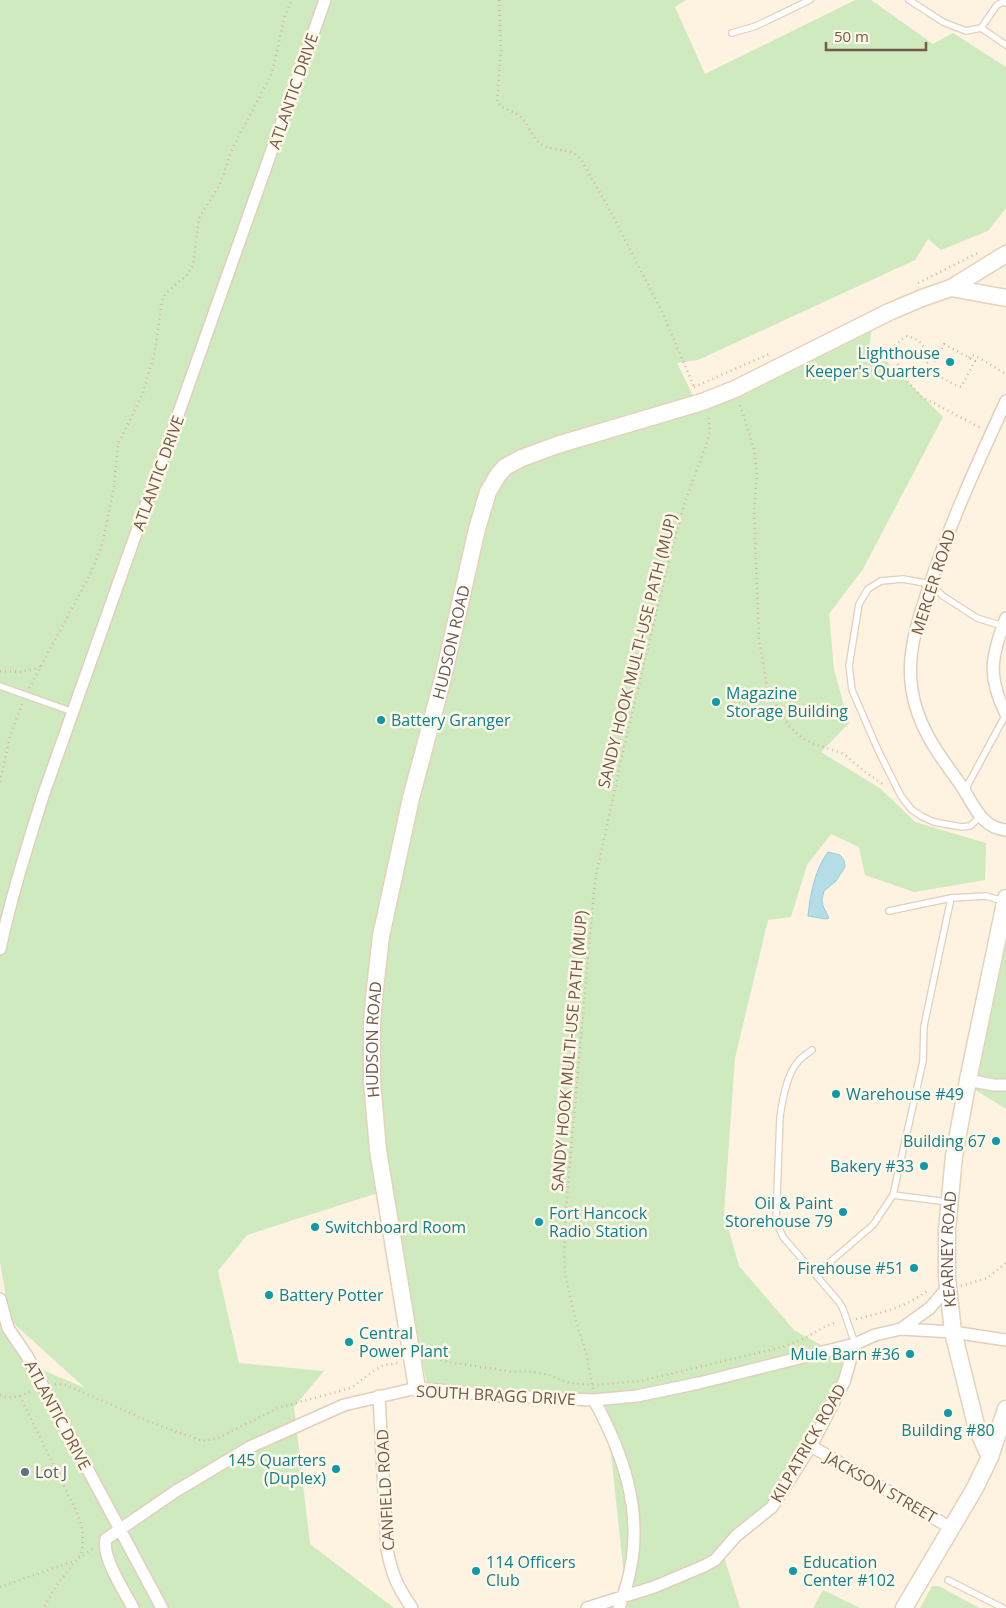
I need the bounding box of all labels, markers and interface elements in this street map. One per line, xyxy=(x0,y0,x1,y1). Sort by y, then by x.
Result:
scale bar xyxy=(826,20,926,52)
text: 50 m xyxy=(834,26,869,46)
street label: ATLANTIC DRIVE xyxy=(263,30,323,152)
place label: Lighthouse Keeper's Quarters xyxy=(805,342,940,382)
marker: Lighthouse Keeper's Quarters xyxy=(944,356,956,368)
street label: ATLANTIC DRIVE xyxy=(127,412,189,534)
street label: SANDY HOOK MULTI-USE PATH (MUP) xyxy=(592,511,682,791)
street label: MERCER ROAD xyxy=(906,526,960,638)
street label: HUDSON ROAD xyxy=(427,583,475,702)
place label: Magazine Storage Building xyxy=(726,682,848,722)
marker: Magazine Storage Building xyxy=(710,696,722,708)
place label: Battery Granger xyxy=(391,709,511,731)
marker: Battery Granger xyxy=(375,714,387,726)
street label: SANDY HOOK MULTI-USE PATH (MUP) xyxy=(546,909,592,1193)
street label: HUDSON ROAD xyxy=(361,980,387,1099)
place label: Warehouse #49 xyxy=(846,1083,964,1105)
marker: Warehouse #49 xyxy=(830,1088,842,1100)
place label: Building 67 xyxy=(903,1130,986,1152)
marker: Building 67 xyxy=(990,1135,1002,1147)
place label: Bakery #33 xyxy=(830,1155,914,1177)
marker: Bakery #33 xyxy=(918,1160,930,1172)
street label: KEARNEY ROAD xyxy=(936,1190,962,1309)
place label: Oil & Paint Storehouse 79 xyxy=(725,1192,833,1232)
place label: Fort Hancock Radio Station xyxy=(549,1202,648,1242)
marker: Oil & Paint Storehouse 79 xyxy=(837,1206,849,1218)
place label: Switchboard Room xyxy=(325,1216,466,1238)
marker: Fort Hancock Radio Station xyxy=(533,1216,545,1228)
marker: Switchboard Room xyxy=(309,1221,321,1233)
place label: Firehouse #51 xyxy=(798,1257,904,1279)
marker: Firehouse #51 xyxy=(908,1262,920,1274)
place label: Battery Potter xyxy=(279,1284,384,1306)
marker: Battery Potter xyxy=(263,1289,275,1301)
place label: Central Power Plant xyxy=(359,1322,449,1362)
marker: Central Power Plant xyxy=(343,1336,355,1348)
place label: Mule Barn #36 xyxy=(790,1343,900,1365)
marker: Mule Barn #36 xyxy=(904,1348,916,1360)
street label: ATLANTIC DRIVE xyxy=(20,1356,96,1474)
street label: SOUTH BRAGG DRIVE xyxy=(416,1380,576,1410)
street label: KILPATRICK ROAD xyxy=(765,1380,851,1506)
marker: Building #80 xyxy=(942,1407,954,1419)
place label: Building #80 xyxy=(901,1419,995,1441)
street label: CANFIELD ROAD xyxy=(371,1428,399,1552)
street label: JACKSON STREET xyxy=(819,1445,941,1528)
place label: 145 Quarters (Duplex) xyxy=(228,1449,326,1489)
place label: Lot J xyxy=(35,1461,67,1483)
marker: 145 Quarters (Duplex) xyxy=(330,1463,342,1475)
marker: Lot J xyxy=(19,1466,31,1478)
place label: 114 Officers Club xyxy=(486,1551,576,1591)
place label: Education Center #102 xyxy=(803,1551,895,1591)
marker: 114 Officers Club xyxy=(470,1565,482,1577)
marker: Education Center #102 xyxy=(787,1565,799,1577)

